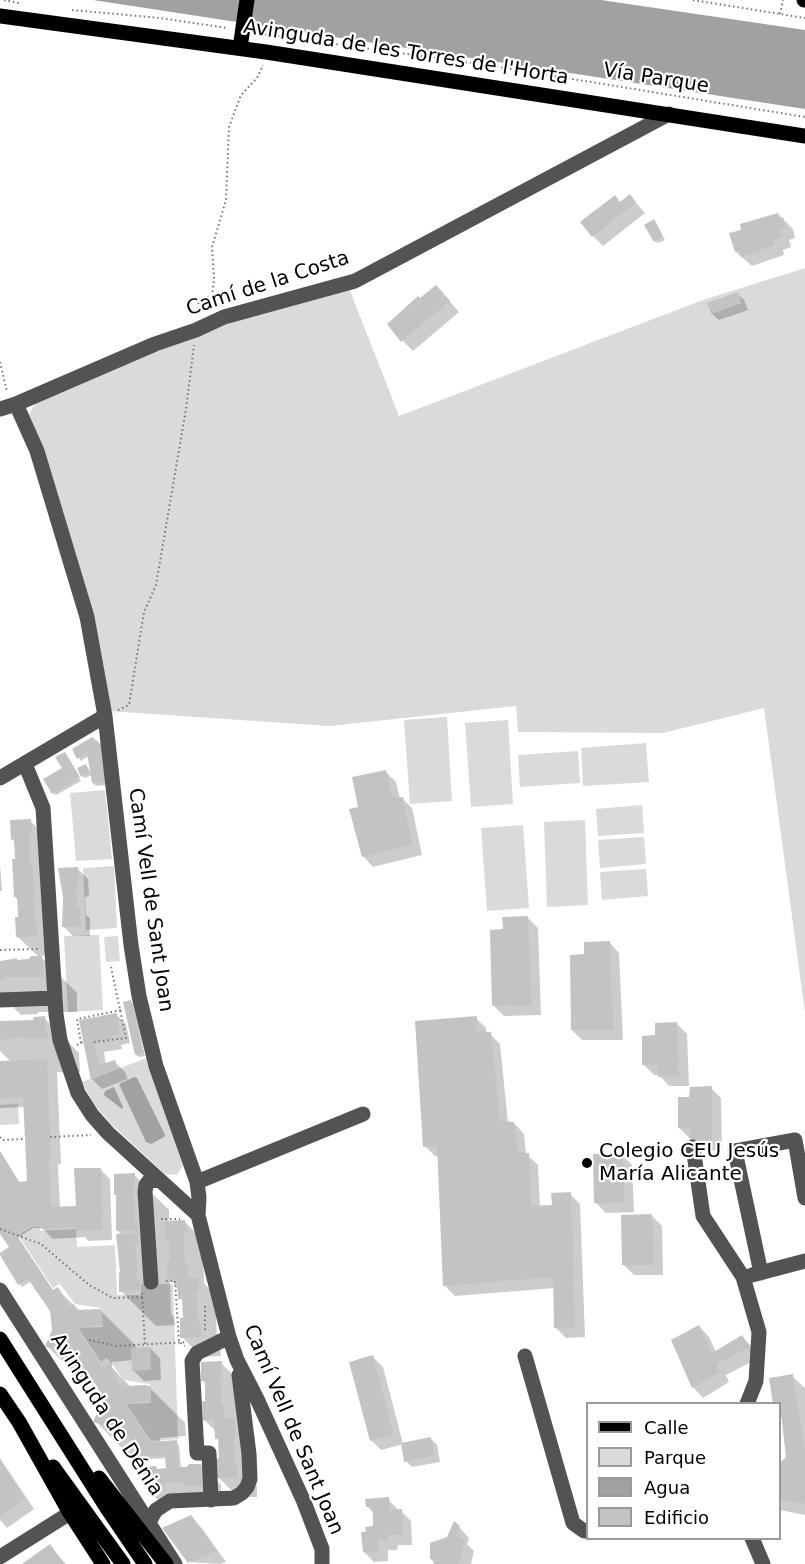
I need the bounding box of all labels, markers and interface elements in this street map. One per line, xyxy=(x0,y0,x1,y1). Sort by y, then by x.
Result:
street label: Avinguda de les Torres de l'Horta xyxy=(242,15,570,91)
street label: Vía Parque xyxy=(601,59,711,99)
street label: Camí de la Costa xyxy=(184,246,352,322)
street label: Camí Vell de Sant Joan xyxy=(122,787,178,1013)
place label: Colegio CEU Jesús María Alicante xyxy=(599,1140,779,1187)
marker: Colegio CEU Jesús María Alicante xyxy=(580,1156,594,1170)
street label: Camí Vell de Sant Joan xyxy=(238,1321,348,1539)
street label: Avinguda de Dénia xyxy=(45,1329,167,1501)
legend xyxy=(586,1402,781,1540)
text: Calle xyxy=(644,1417,689,1438)
text: Parque xyxy=(644,1447,706,1468)
text: Agua xyxy=(644,1477,690,1498)
text: Edificio xyxy=(644,1507,709,1528)

